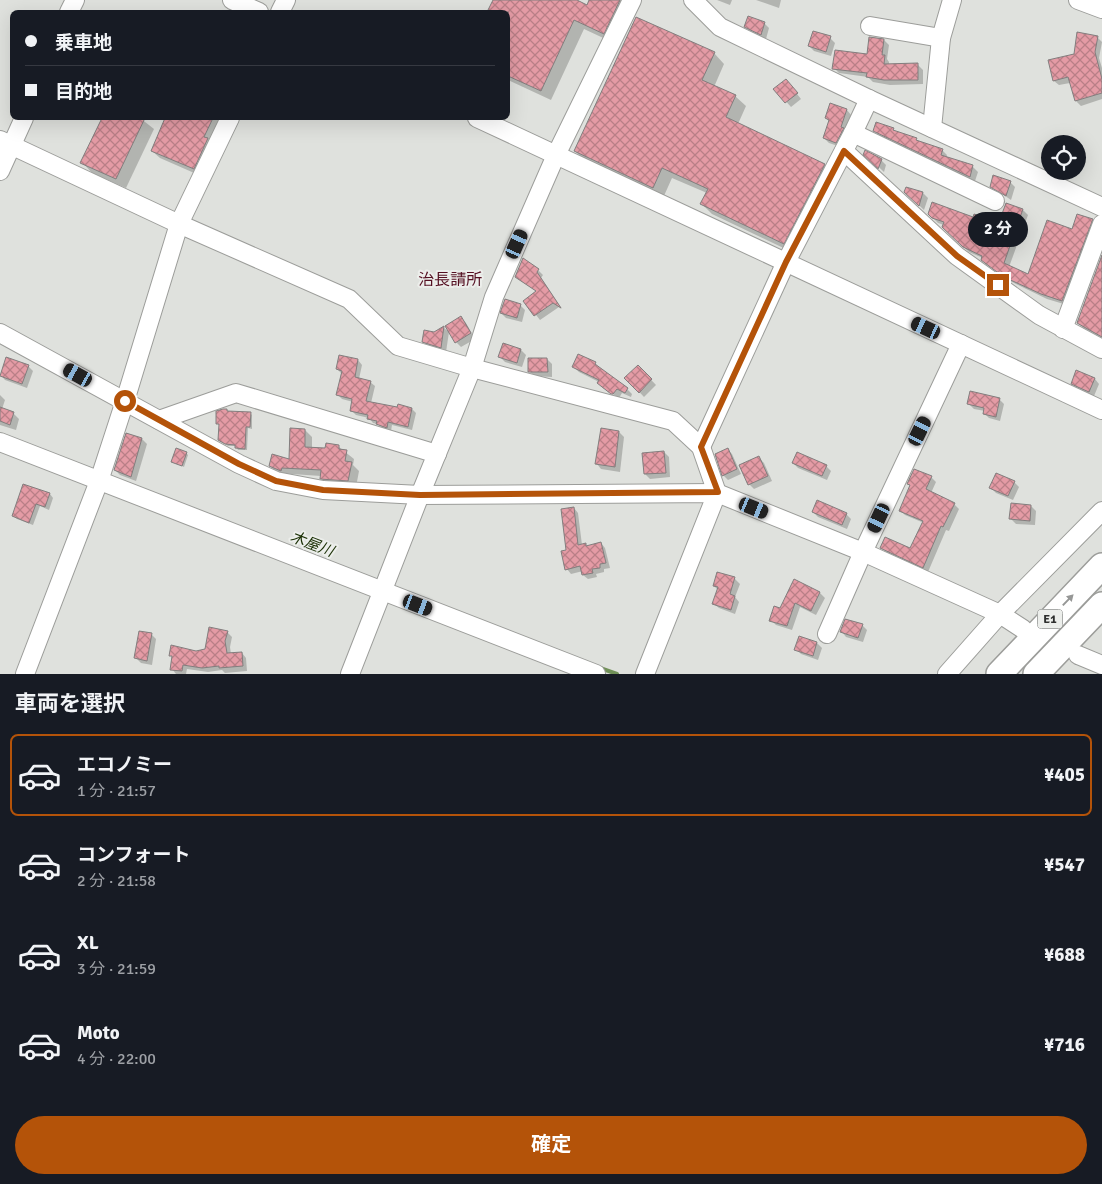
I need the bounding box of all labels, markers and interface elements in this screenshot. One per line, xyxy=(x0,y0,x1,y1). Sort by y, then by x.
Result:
text: 乗車地 xyxy=(55,31,112,55)
text: 目的地 xyxy=(55,80,112,104)
map controls xyxy=(1041,135,1086,180)
button: locate xyxy=(1041,135,1086,180)
callout: 2 分 xyxy=(968,212,1028,248)
text: 2 分 xyxy=(984,219,1012,239)
car xyxy=(504,227,529,261)
district label: 治長請所 xyxy=(418,270,482,290)
route end xyxy=(987,274,1009,296)
car xyxy=(909,315,942,341)
car xyxy=(61,361,94,389)
route start xyxy=(114,390,136,412)
car xyxy=(906,414,933,448)
car xyxy=(737,495,770,521)
car xyxy=(865,501,892,535)
water label: 木屋川 xyxy=(288,528,338,561)
car xyxy=(401,593,434,617)
one-way arrow xyxy=(1062,595,1074,607)
road number: E1 xyxy=(1038,610,1062,628)
text: 車両を選択 xyxy=(15,690,125,717)
icon: car xyxy=(17,753,62,798)
text: エコノミー xyxy=(77,753,172,777)
text: ¥405 xyxy=(1044,763,1085,787)
text: 1 分 · 21:57 xyxy=(77,781,156,801)
icon: car xyxy=(17,843,62,888)
text: コンフォート xyxy=(77,843,190,867)
text: ¥547 xyxy=(1044,853,1085,877)
text: 2 分 · 21:58 xyxy=(77,871,156,891)
text: XL xyxy=(77,931,99,955)
icon: car xyxy=(17,933,62,978)
text: ¥688 xyxy=(1044,943,1085,967)
text: 3 分 · 21:59 xyxy=(77,959,156,979)
text: Moto xyxy=(77,1021,120,1045)
icon: car xyxy=(17,1023,62,1068)
text: ¥716 xyxy=(1044,1033,1085,1057)
text: 4 分 · 22:00 xyxy=(77,1049,156,1069)
button: 確定 xyxy=(15,1116,1087,1174)

